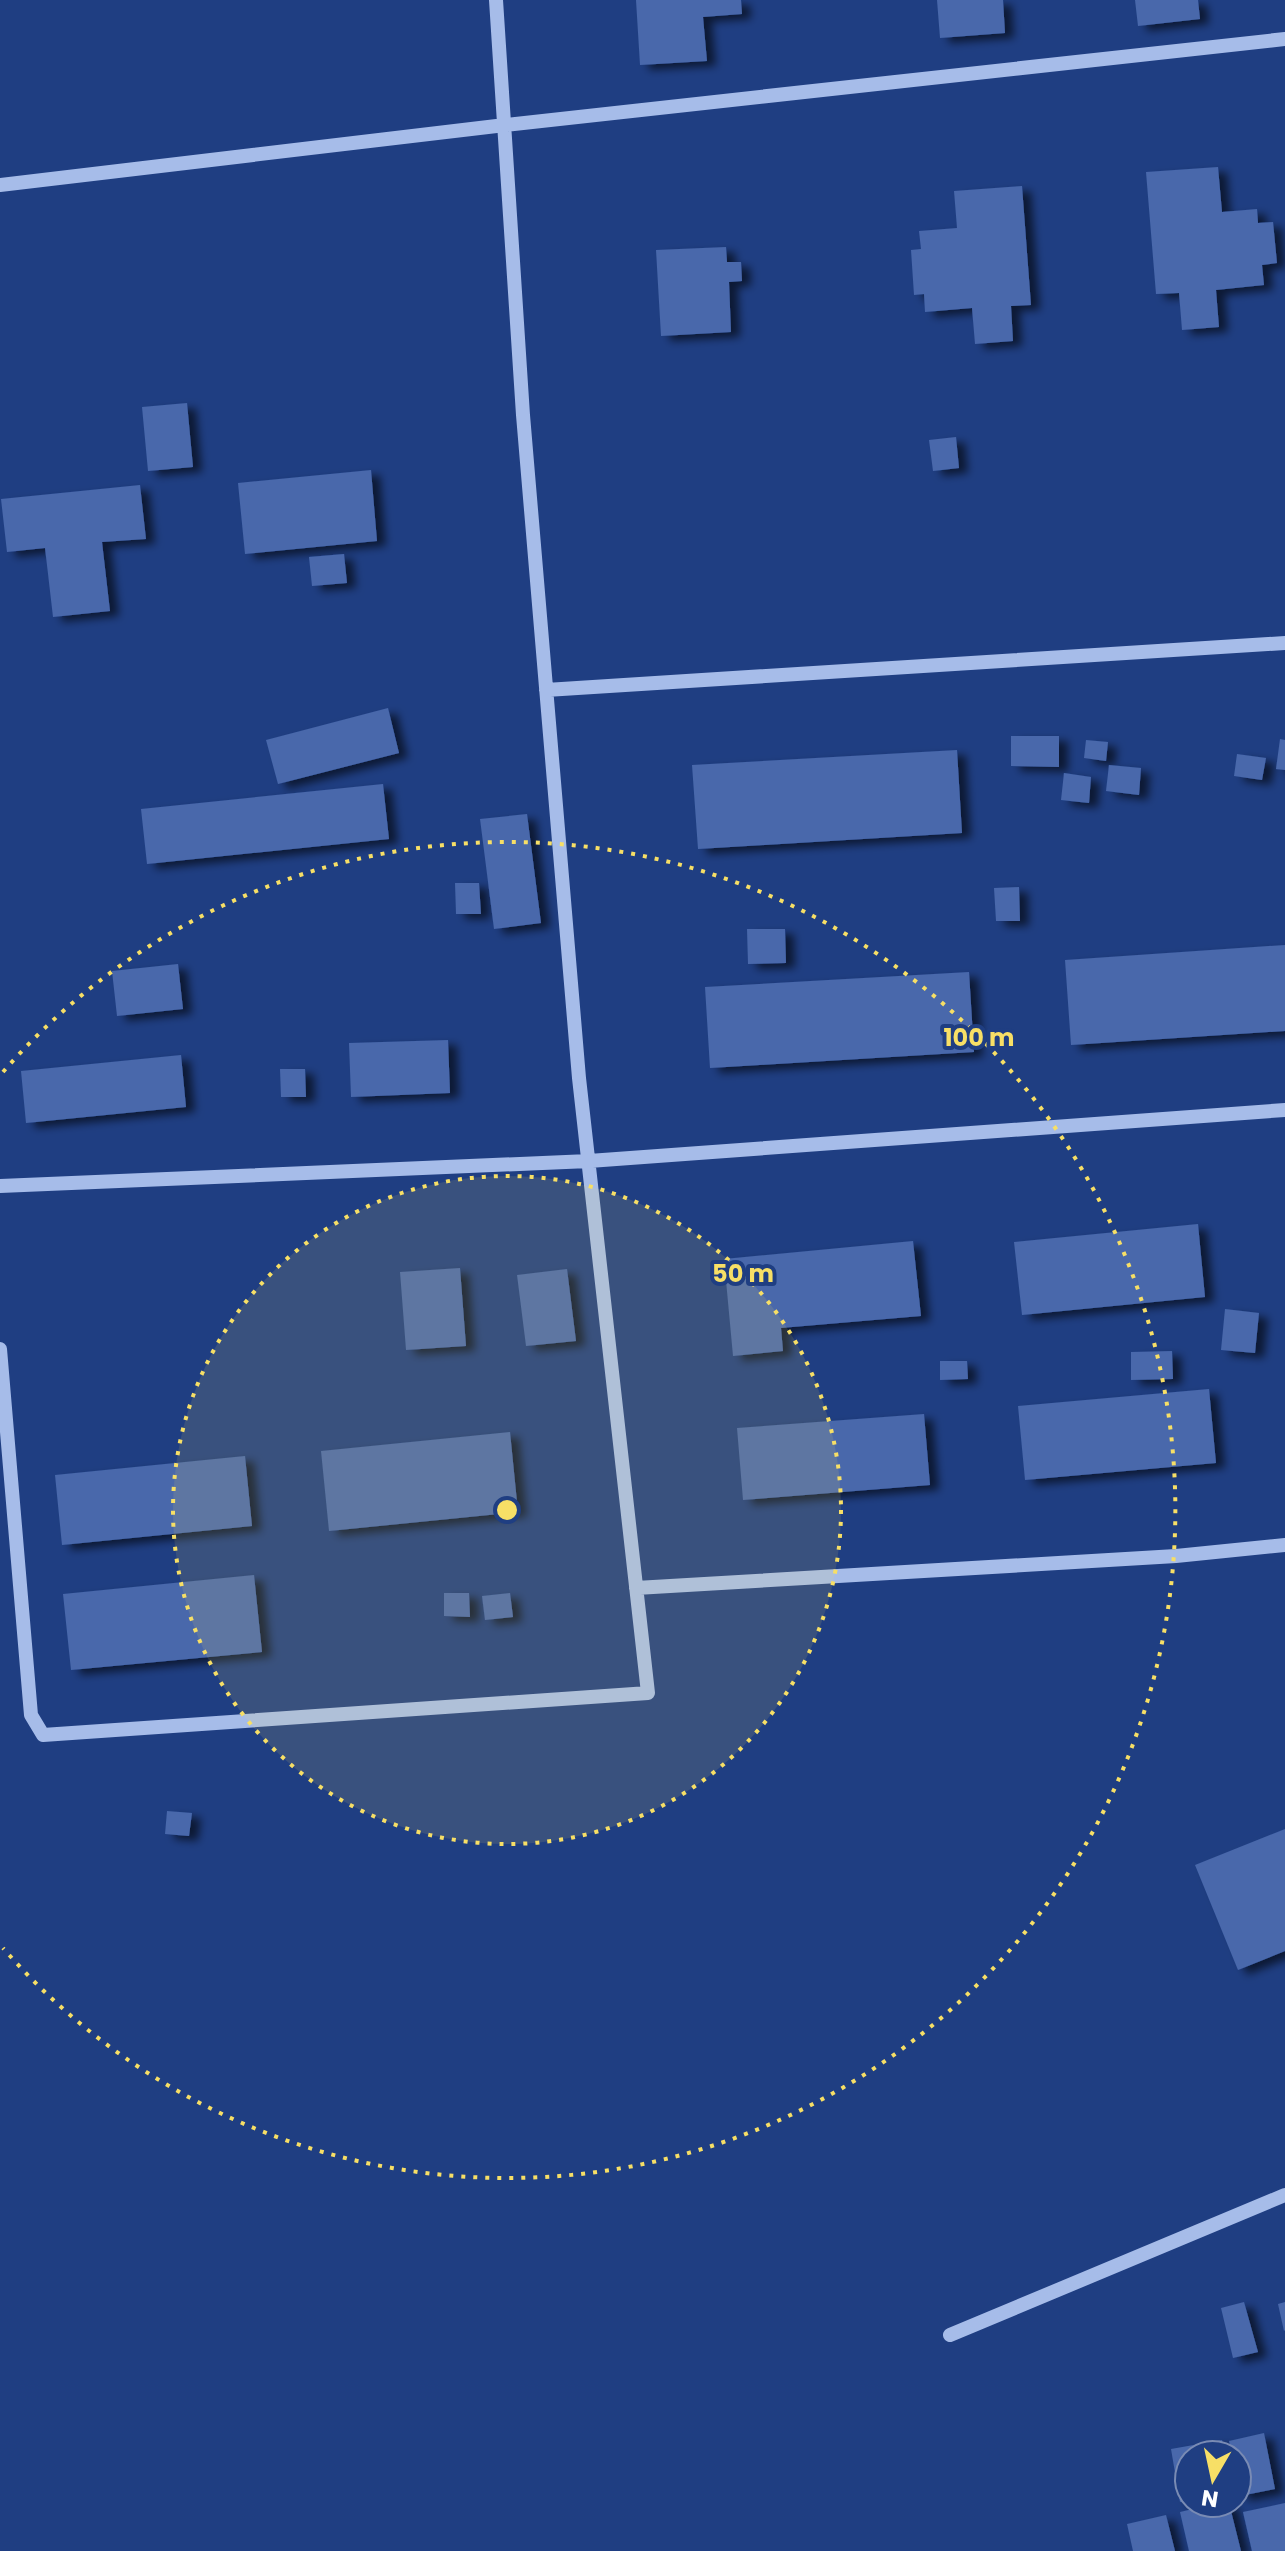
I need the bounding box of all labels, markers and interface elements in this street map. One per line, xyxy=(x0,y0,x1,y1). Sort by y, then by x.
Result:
text: 100 m xyxy=(944,1021,1014,1054)
text: 50 m xyxy=(712,1257,774,1290)
centre of rings xyxy=(493,1496,521,1524)
north arrow xyxy=(1173,2439,1253,2519)
text: N xyxy=(1199,2482,1221,2515)

